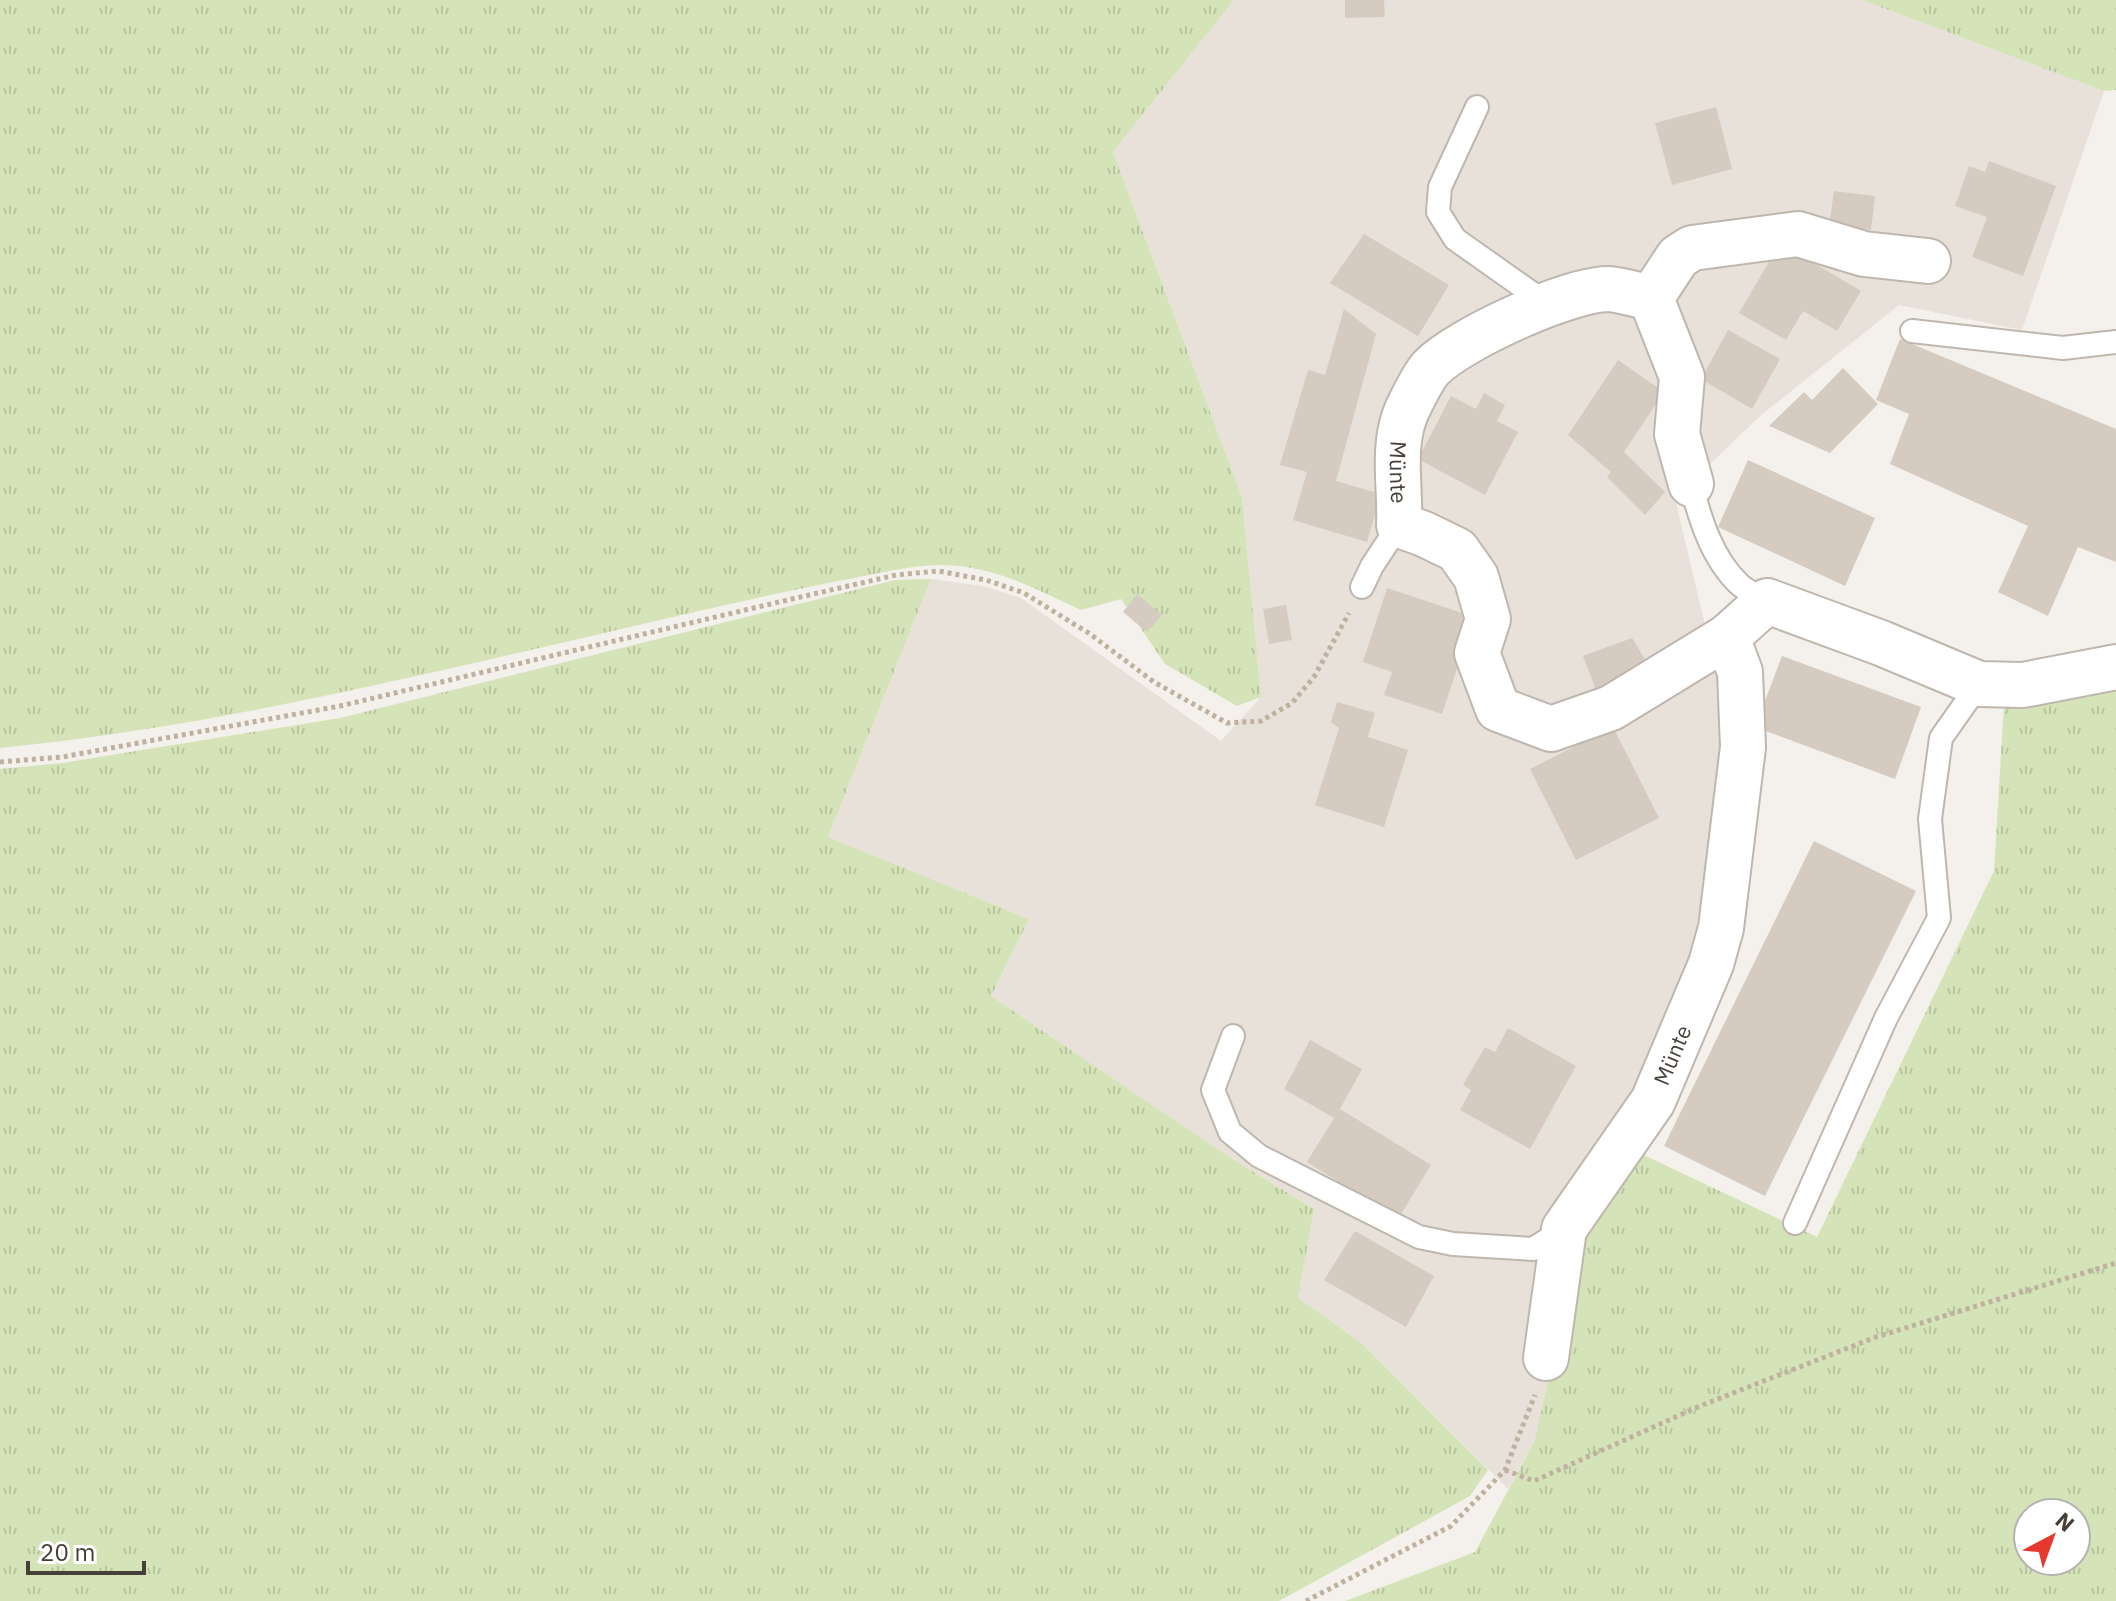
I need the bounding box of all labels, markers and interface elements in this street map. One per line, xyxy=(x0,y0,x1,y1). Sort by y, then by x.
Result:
street label: Münte xyxy=(1384,440,1414,504)
street label: Münte xyxy=(1646,1020,1698,1089)
north arrow xyxy=(2012,1497,2092,1577)
text: N xyxy=(2050,1505,2081,1538)
scale bar xyxy=(28,1525,144,1575)
text: 20 m xyxy=(40,1536,95,1568)

